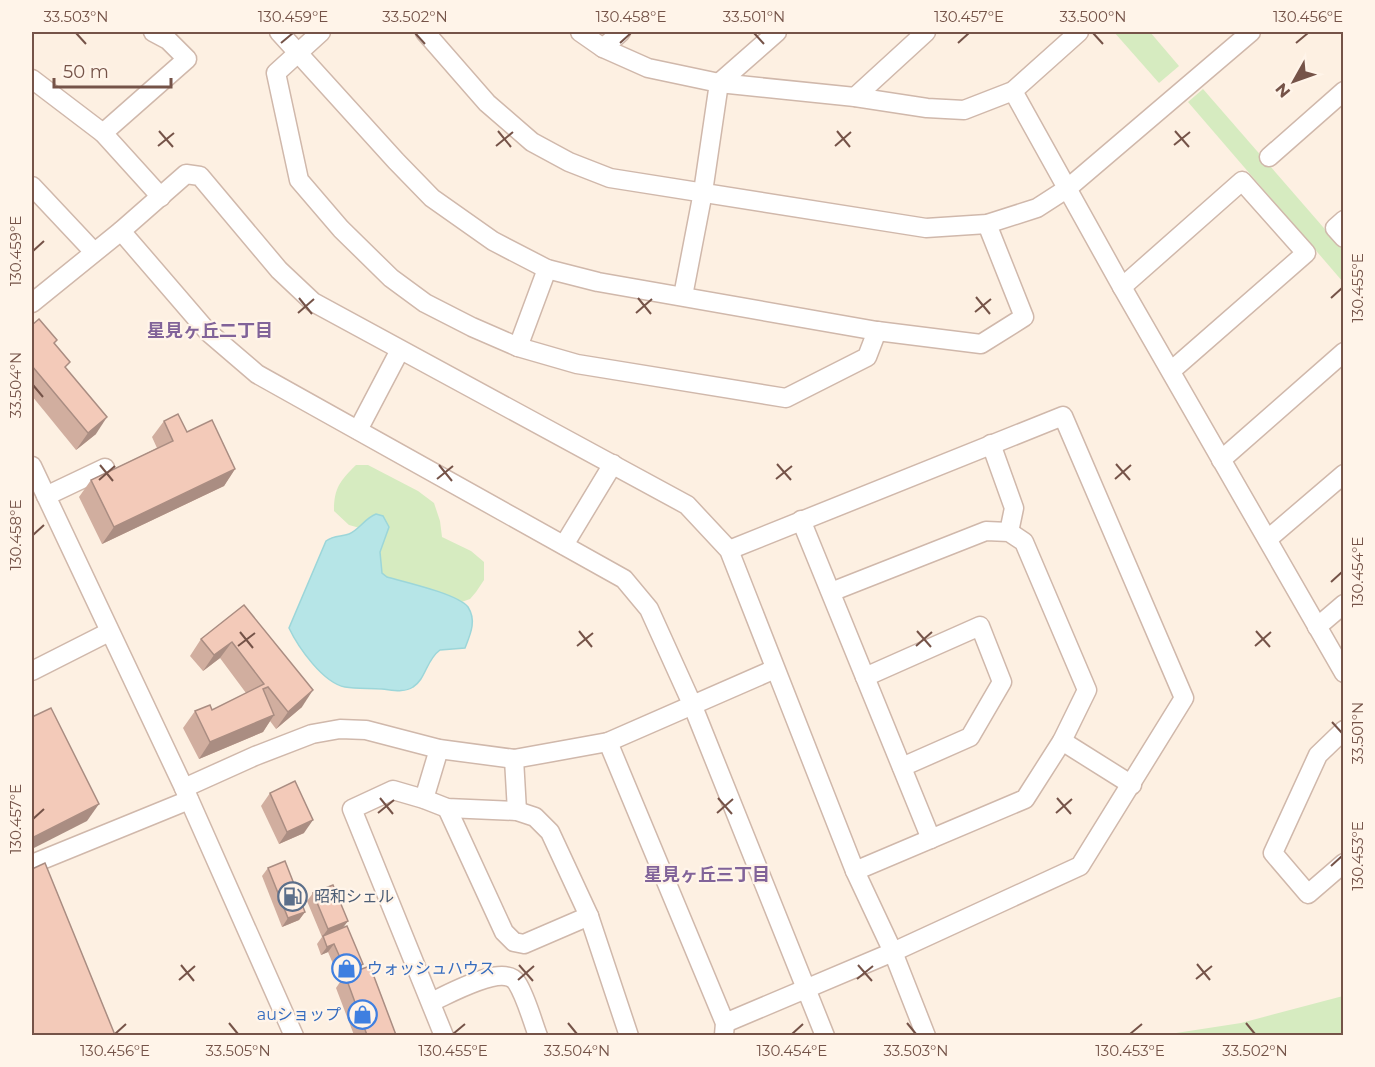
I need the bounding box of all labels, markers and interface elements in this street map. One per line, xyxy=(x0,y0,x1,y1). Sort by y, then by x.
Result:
text: 33.503°N xyxy=(43,7,109,26)
text: 130.459°E xyxy=(258,7,328,26)
text: 33.502°N xyxy=(382,7,448,26)
text: 130.458°E xyxy=(596,7,666,26)
text: 33.501°N xyxy=(723,7,785,26)
text: 130.457°E xyxy=(934,7,1004,26)
text: 33.500°N xyxy=(1060,7,1126,26)
text: 130.456°E xyxy=(1273,7,1343,26)
scale bar xyxy=(54,51,171,89)
north arrow xyxy=(1264,51,1324,111)
text: 50 m xyxy=(63,61,109,83)
text: N xyxy=(1271,79,1294,101)
text: 130.459°E xyxy=(6,216,25,286)
text: 130.455°E xyxy=(1348,253,1367,323)
district label: 星見ヶ丘二丁目 xyxy=(147,320,273,342)
text: 33.504°N xyxy=(6,352,25,418)
text: 130.458°E xyxy=(6,500,25,570)
text: 130.454°E xyxy=(1348,537,1367,607)
text: 33.501°N xyxy=(1348,702,1367,764)
text: 130.457°E xyxy=(6,784,25,854)
text: 130.453°E xyxy=(1348,821,1367,891)
district label: 星見ヶ丘三丁目 xyxy=(644,864,770,886)
fuel station icon: 昭和シェル xyxy=(277,880,309,912)
place label: 昭和シェル xyxy=(314,887,394,906)
shop icon: ウォッシュハウス xyxy=(330,952,362,984)
place label: ウォッシュハウス xyxy=(367,959,495,978)
shop icon: auショップ xyxy=(346,998,378,1030)
place label: auショップ xyxy=(257,1005,341,1024)
text: 130.456°E xyxy=(80,1041,150,1060)
text: 33.505°N xyxy=(205,1041,271,1060)
text: 130.455°E xyxy=(418,1041,488,1060)
text: 33.504°N xyxy=(544,1041,610,1060)
text: 130.454°E xyxy=(757,1041,827,1060)
text: 33.503°N xyxy=(883,1041,949,1060)
text: 130.453°E xyxy=(1095,1041,1165,1060)
text: 33.502°N xyxy=(1222,1041,1288,1060)

